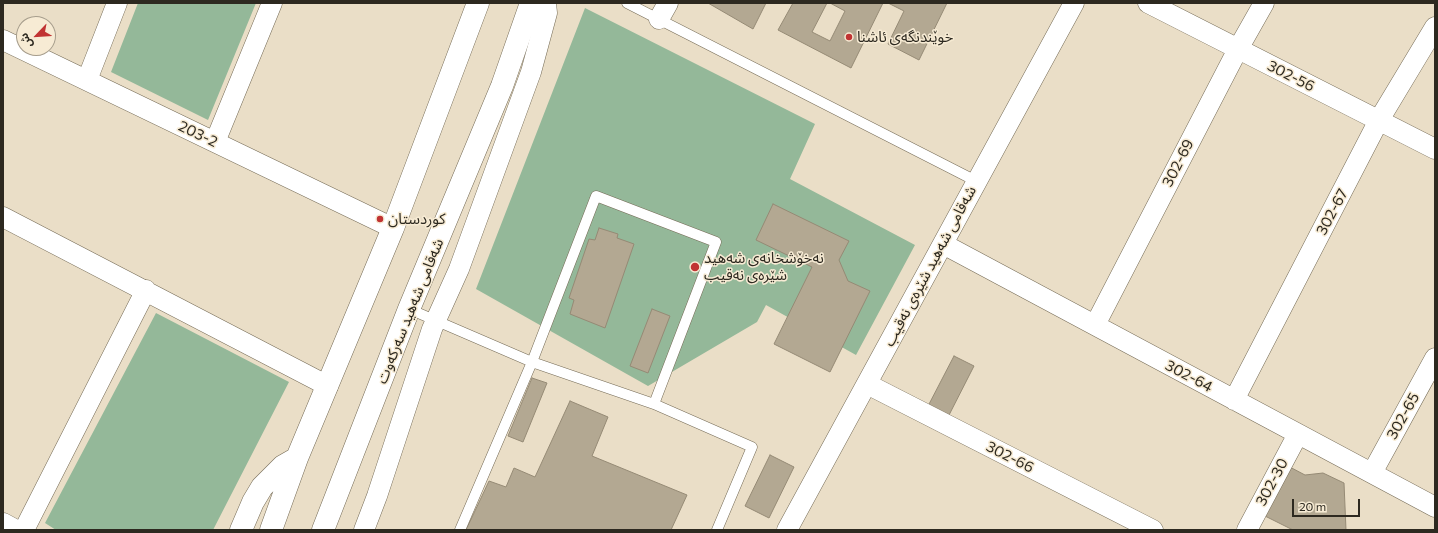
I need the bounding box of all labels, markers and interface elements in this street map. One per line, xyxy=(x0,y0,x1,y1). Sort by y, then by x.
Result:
north arrow xyxy=(16,16,56,56)
place label: خوێندنگەی ئاشنا xyxy=(857,28,953,46)
text: ش xyxy=(17,31,35,50)
marker: خوێندنگەی ئاشنا xyxy=(844,32,854,42)
street label: 302-56 xyxy=(1264,56,1318,96)
street label: 203-2 xyxy=(176,117,220,151)
street label: 302-69 xyxy=(1158,136,1198,190)
street label: شەقامی شەهید شێرەی نەقیب xyxy=(880,183,980,349)
street label: 302-67 xyxy=(1312,186,1352,238)
place label: كوردستان xyxy=(388,210,445,228)
marker: كوردستان xyxy=(375,214,385,224)
street label: شەقامی شەهید سەرکەوت xyxy=(373,236,447,386)
place label: نەخۆشخانەی شەهید شێرەی نەقیب xyxy=(704,249,824,284)
marker: نەخۆشخانەی شەهید شێرەی نەقیب xyxy=(689,261,701,273)
street label: 302-64 xyxy=(1162,356,1216,396)
street label: 302-65 xyxy=(1383,389,1423,443)
street label: 302-66 xyxy=(983,437,1037,477)
street label: 302-30 xyxy=(1252,455,1292,509)
scale bar xyxy=(1294,491,1362,517)
text: 20 m xyxy=(1299,499,1326,513)

